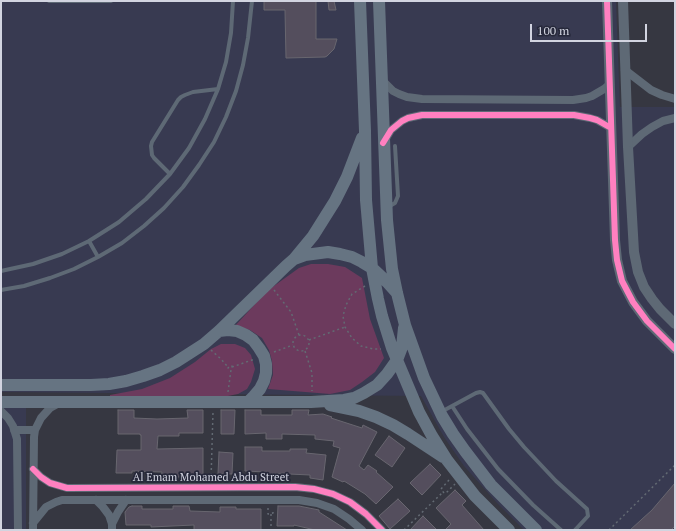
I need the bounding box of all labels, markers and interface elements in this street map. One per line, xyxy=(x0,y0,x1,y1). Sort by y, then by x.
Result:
scale bar xyxy=(532,16,649,42)
text: 100 m xyxy=(537,23,569,38)
street label: Al Emam Mohamed Abdu Street xyxy=(133,471,289,485)

